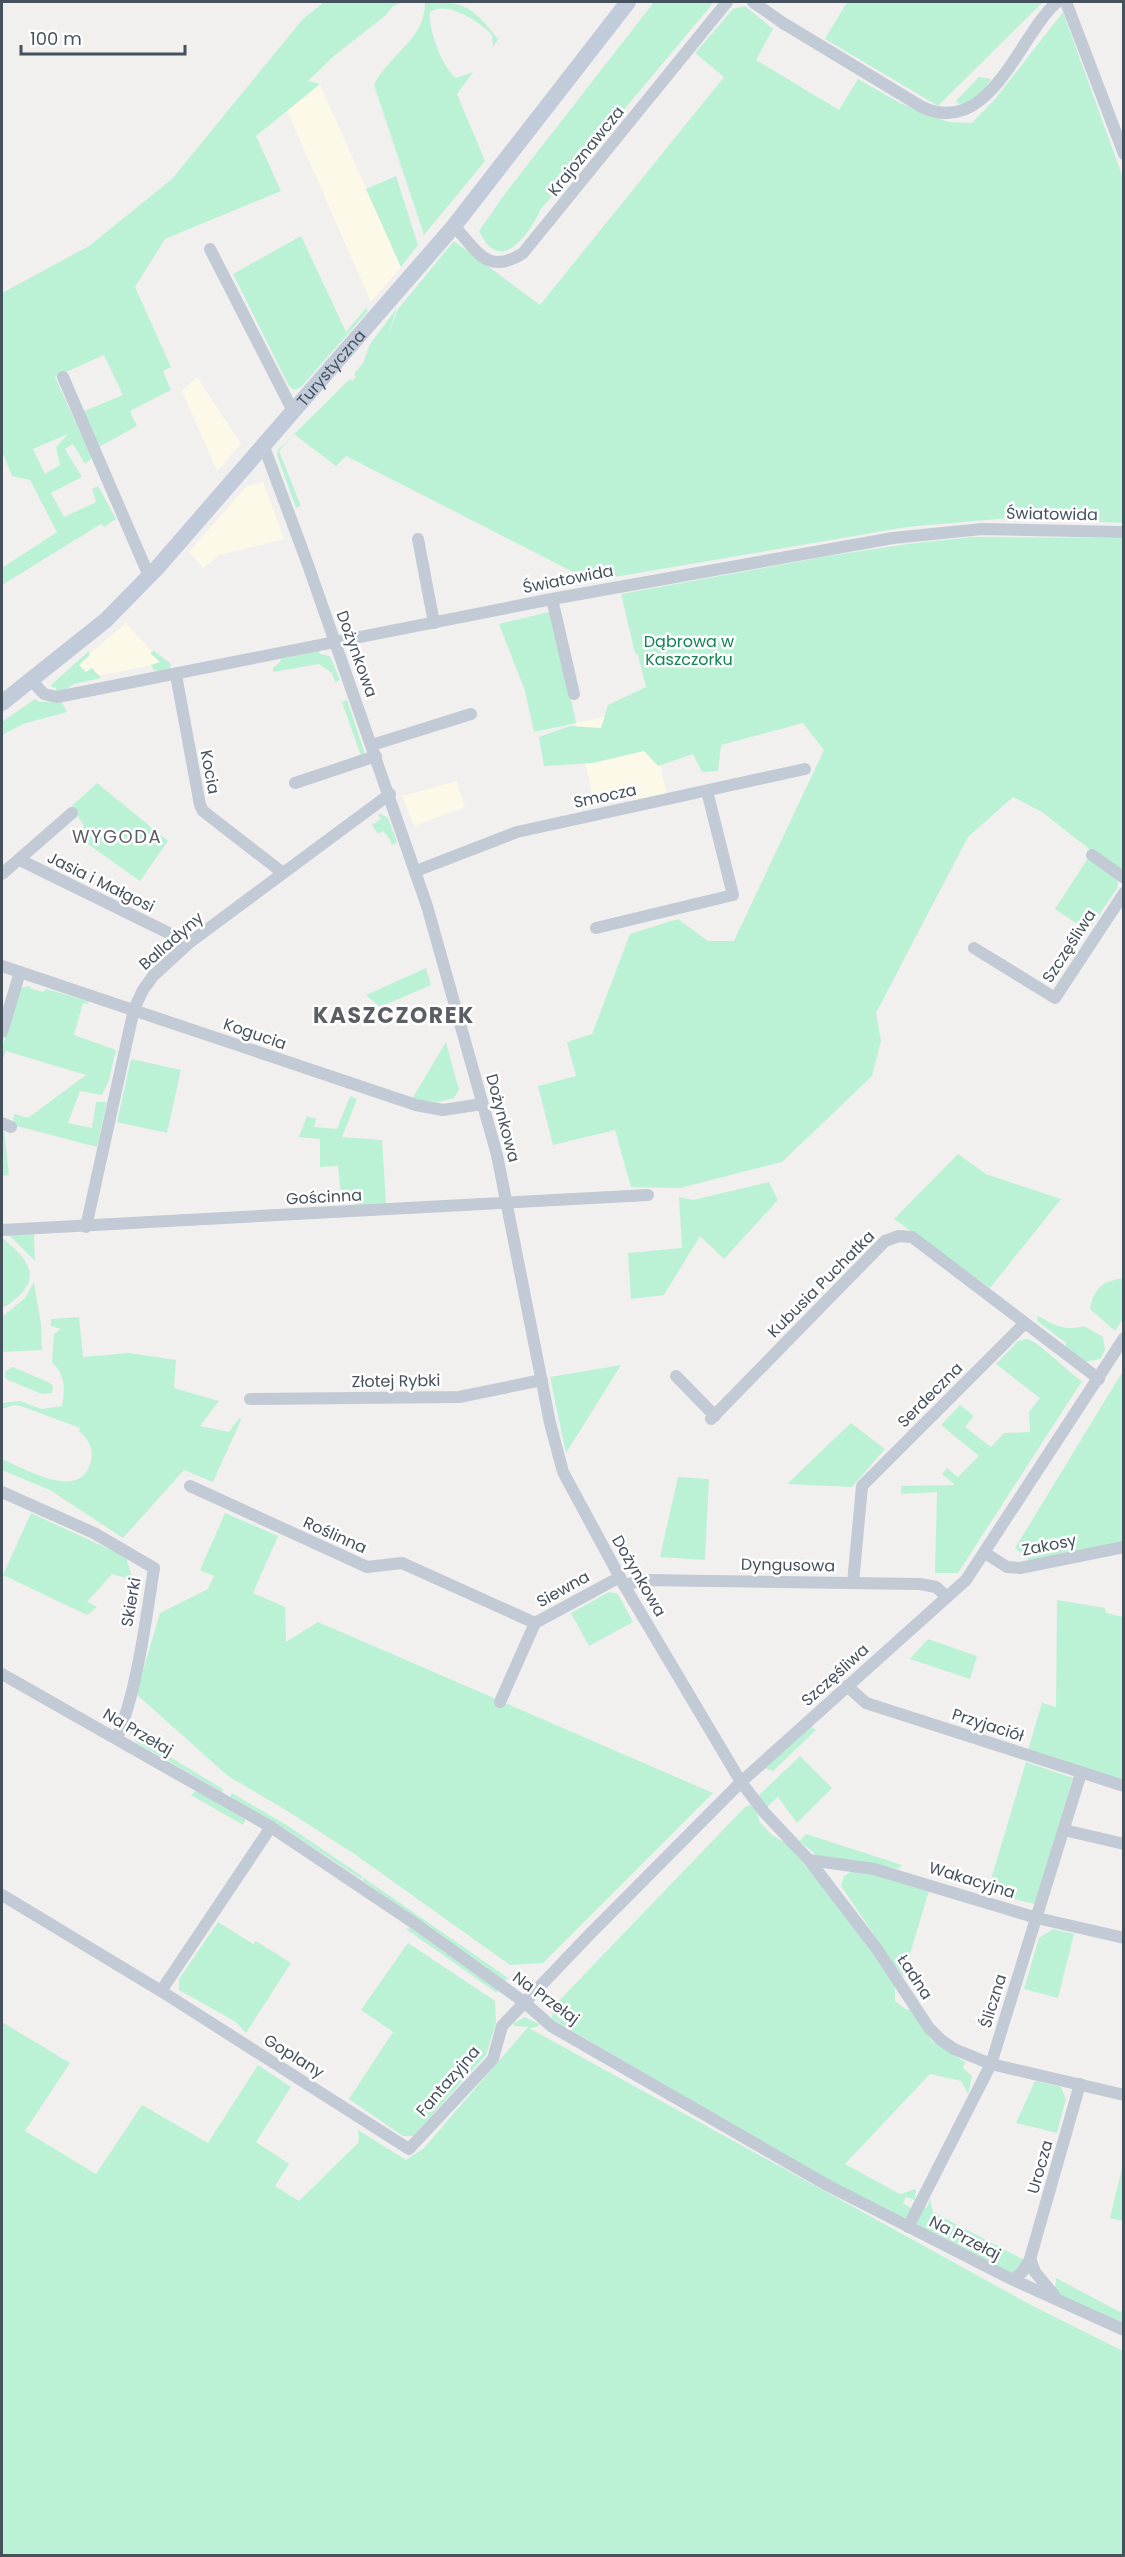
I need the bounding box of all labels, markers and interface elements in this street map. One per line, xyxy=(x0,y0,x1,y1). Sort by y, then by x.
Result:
scale bar xyxy=(21,18,184,56)
text: 100 m xyxy=(30,26,82,51)
street label: Krajoznawcza xyxy=(542,101,630,201)
street label: Turystyczna xyxy=(291,324,371,411)
street label: Światowida xyxy=(1006,502,1098,526)
street label: Światowida xyxy=(521,559,615,599)
street label: Dożynkowa xyxy=(331,608,383,700)
park label: Dąbrowa w Kaszczorku xyxy=(644,630,734,671)
street label: Kocia xyxy=(194,748,226,796)
street label: Smocza xyxy=(571,778,639,814)
district label: WYGODA xyxy=(72,824,162,849)
street label: Jasia i Małgosi xyxy=(43,846,159,918)
street label: Szczęśliwa xyxy=(1037,905,1101,987)
street label: Balladyny xyxy=(134,907,208,975)
district label: KASZCZOREK xyxy=(313,1000,475,1031)
street label: Kogucia xyxy=(220,1012,290,1056)
street label: Dożynkowa xyxy=(480,1071,526,1165)
street label: Gościnna xyxy=(285,1184,363,1210)
street label: Kubusia Puchatka xyxy=(762,1225,880,1343)
street label: Serdeczna xyxy=(892,1357,968,1433)
street label: Złotej Rybki xyxy=(351,1369,441,1393)
street label: Roślinna xyxy=(299,1511,371,1559)
street label: Zakosy xyxy=(1020,1528,1078,1562)
street label: Dożynkowa xyxy=(606,1531,672,1621)
street label: Dyngusowa xyxy=(741,1553,835,1577)
street label: Siewna xyxy=(532,1565,594,1613)
street label: Skierki xyxy=(115,1576,147,1628)
street label: Szczęśliwa xyxy=(796,1638,874,1712)
street label: Na Przełaj xyxy=(99,1703,177,1761)
street label: Przyjaciół xyxy=(949,1703,1027,1747)
street label: Wakacyjna xyxy=(926,1856,1018,1904)
street label: Ładna xyxy=(892,1950,938,2004)
street label: Na Przełaj xyxy=(508,1966,584,2030)
street label: Śliczna xyxy=(974,1971,1012,2031)
street label: Goplany xyxy=(259,2028,329,2084)
street label: Fantazyjna xyxy=(411,2041,485,2121)
street label: Urocza xyxy=(1021,2137,1059,2197)
street label: Na Przełaj xyxy=(925,2210,1005,2266)

